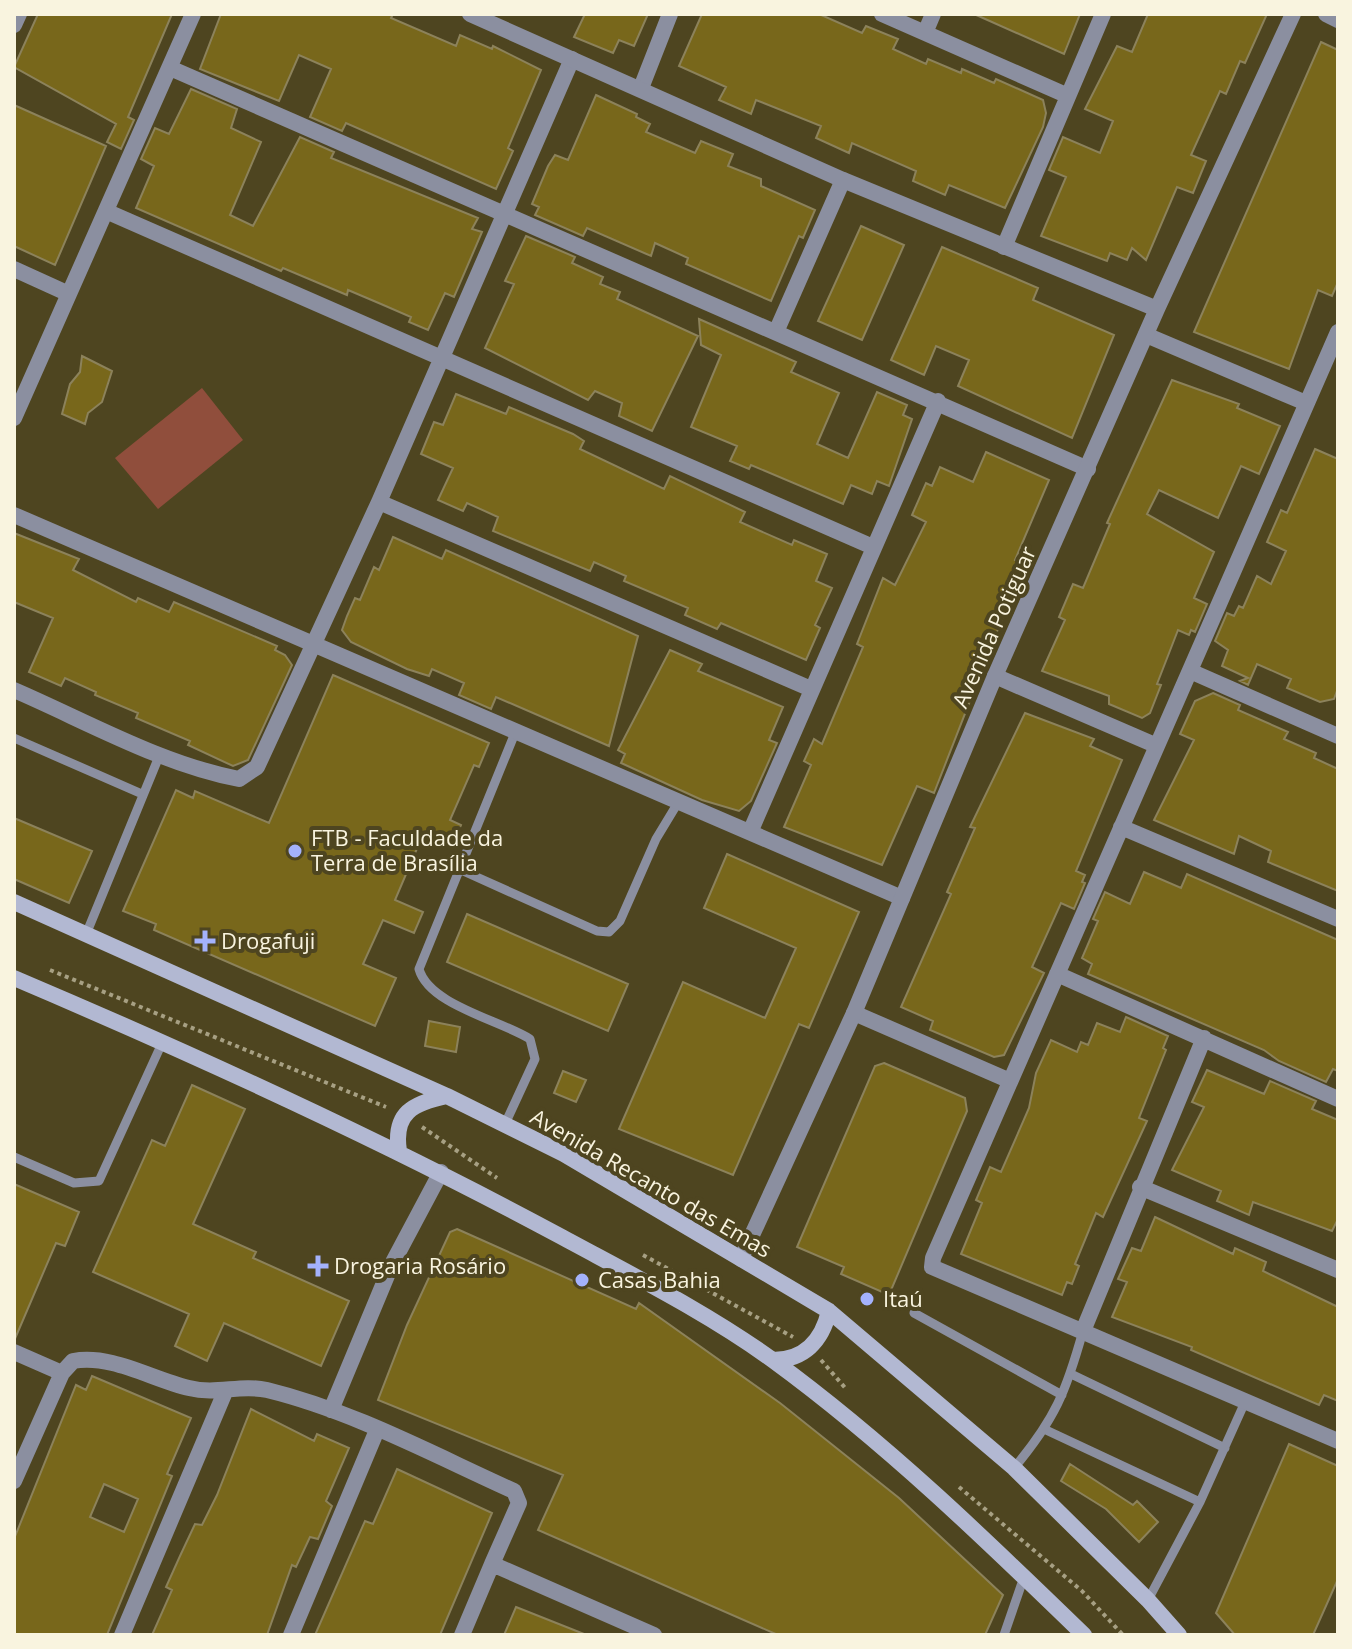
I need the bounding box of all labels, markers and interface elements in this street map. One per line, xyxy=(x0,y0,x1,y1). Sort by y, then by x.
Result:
street label: Avenida Potiguar xyxy=(944,541,1042,712)
place label: FTB - Faculdade da Terra de Brasília xyxy=(311,822,503,877)
marker: FTB - Faculdade da Terra de Brasília xyxy=(286,842,304,860)
place label: Drogafuji xyxy=(221,925,315,955)
marker: Drogafuji xyxy=(196,932,214,950)
street label: Avenida Recanto das Emas xyxy=(525,1101,778,1264)
place label: Drogaria Rosário xyxy=(334,1250,506,1280)
marker: Drogaria Rosário xyxy=(309,1257,327,1275)
place label: Casas Bahia xyxy=(598,1264,721,1294)
marker: Casas Bahia xyxy=(573,1271,591,1289)
place label: Itaú xyxy=(883,1283,923,1313)
marker: Itaú xyxy=(858,1290,876,1308)

